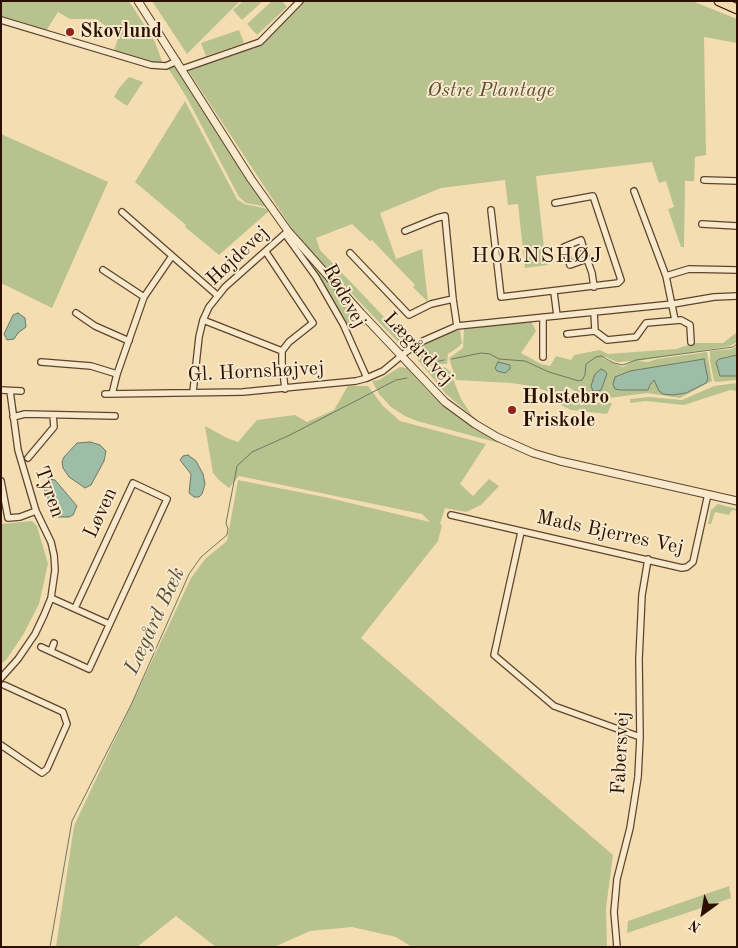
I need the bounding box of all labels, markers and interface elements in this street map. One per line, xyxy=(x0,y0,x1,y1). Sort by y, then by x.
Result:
place label: Skovlund xyxy=(80,20,162,44)
marker: Skovlund xyxy=(64,26,76,38)
park label: Østre Plantage xyxy=(427,79,555,103)
street label: Højdevej xyxy=(202,221,274,291)
district label: HORNSHØJ xyxy=(470,243,604,269)
street label: Rødevej xyxy=(317,260,371,332)
street label: Lægårdvej xyxy=(378,307,458,391)
street label: Gl. Hornshøjvej xyxy=(187,356,325,388)
place label: Holstebro Friskole xyxy=(522,386,609,433)
marker: Holstebro Friskole xyxy=(506,404,518,416)
street label: Tyren xyxy=(29,463,69,521)
street label: Løven xyxy=(79,484,123,542)
street label: Mads Bjerres Vej xyxy=(534,506,686,560)
water label: Lægård Bæk xyxy=(119,563,191,679)
street label: Fabersvej xyxy=(607,711,635,795)
north arrow xyxy=(678,888,728,938)
text: N xyxy=(687,917,703,934)

